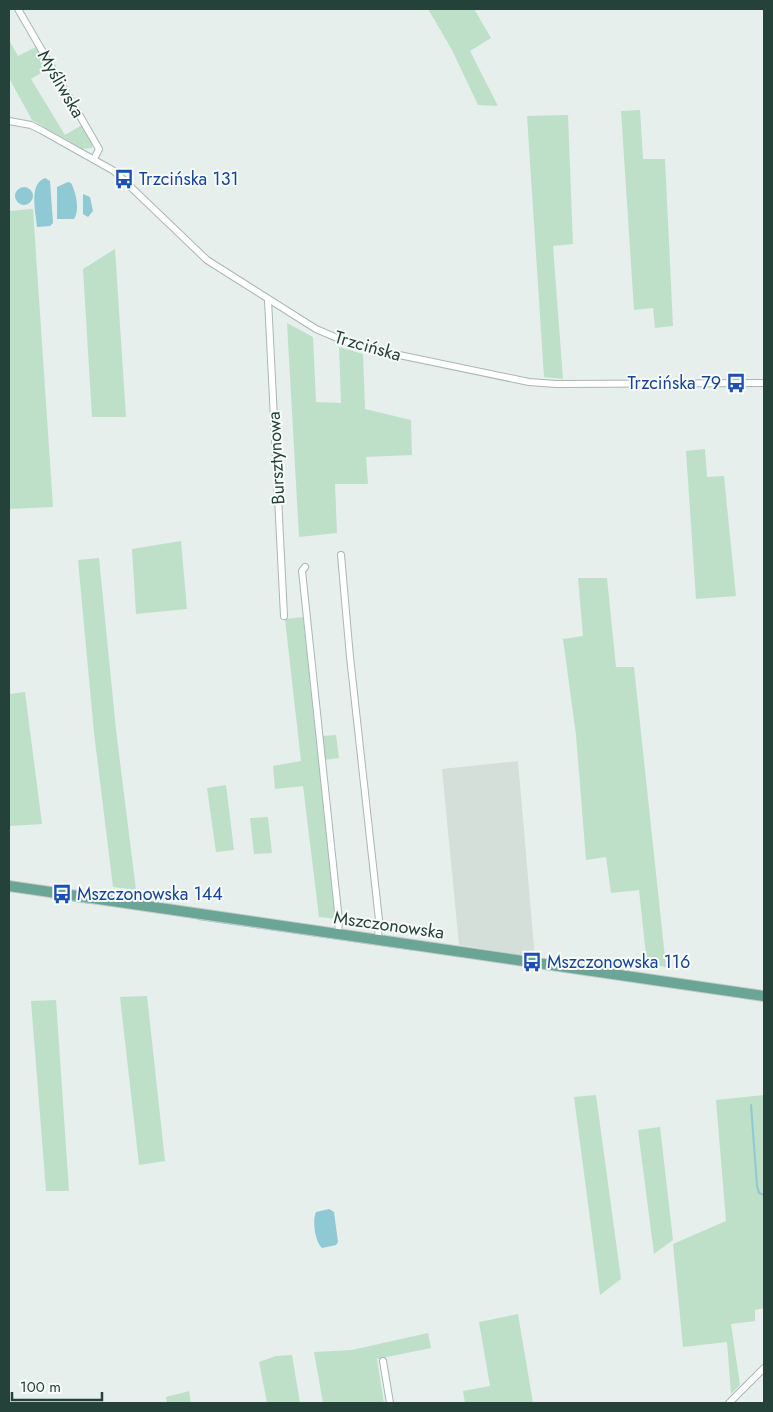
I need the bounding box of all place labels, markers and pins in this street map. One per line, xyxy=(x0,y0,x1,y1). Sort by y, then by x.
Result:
place label: Trzcińska 131 xyxy=(139,166,239,192)
bus stop icon: Trzcińska 131 xyxy=(113,168,135,190)
place label: Trzcińska 79 xyxy=(628,370,721,396)
bus stop icon: Trzcińska 79 xyxy=(725,372,747,394)
place label: Mszczonowska 144 xyxy=(77,881,223,907)
bus stop icon: Mszczonowska 144 xyxy=(51,883,73,905)
place label: Mszczonowska 116 xyxy=(547,949,690,975)
bus stop icon: Mszczonowska 116 xyxy=(521,951,543,973)

